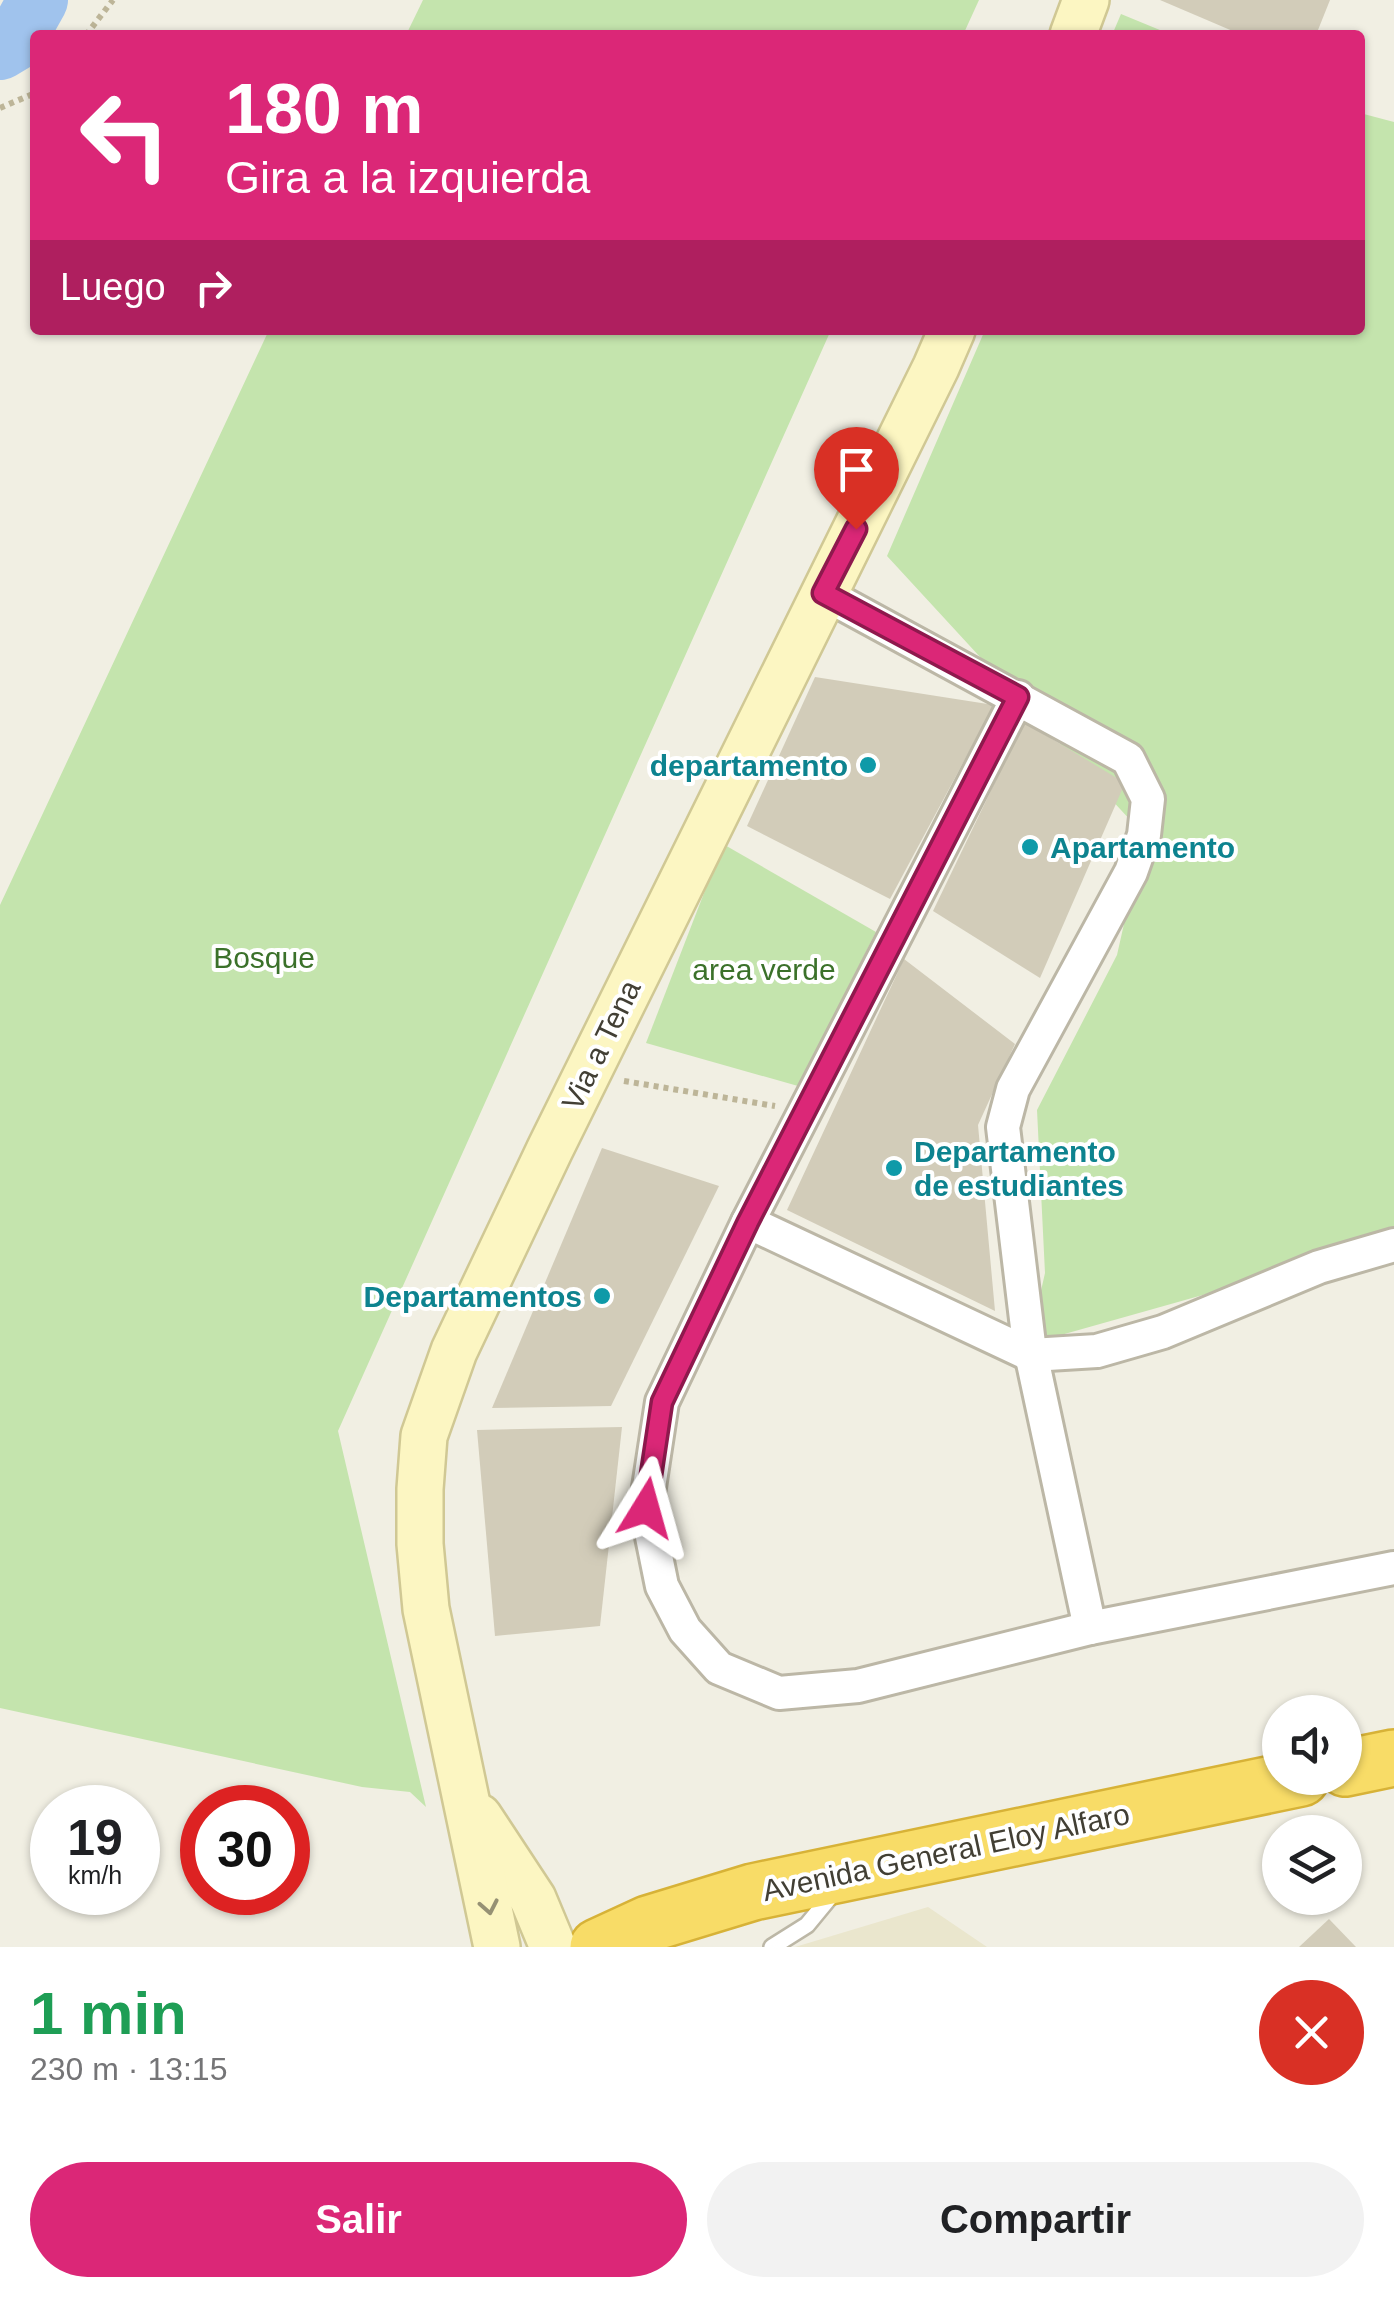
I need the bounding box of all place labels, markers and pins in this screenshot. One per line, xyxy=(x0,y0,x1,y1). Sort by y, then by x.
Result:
pin xyxy=(814,427,899,530)
place label: departamento xyxy=(650,749,848,782)
marker: departamento xyxy=(857,754,879,776)
place label: Apartamento xyxy=(1050,831,1235,864)
marker: Apartamento xyxy=(1019,836,1041,858)
place label: Departamento de estudiantes xyxy=(914,1135,1124,1202)
marker: Departamento de estudiantes xyxy=(883,1157,905,1179)
place label: Departamentos xyxy=(364,1280,582,1313)
marker: Departamentos xyxy=(591,1285,613,1307)

